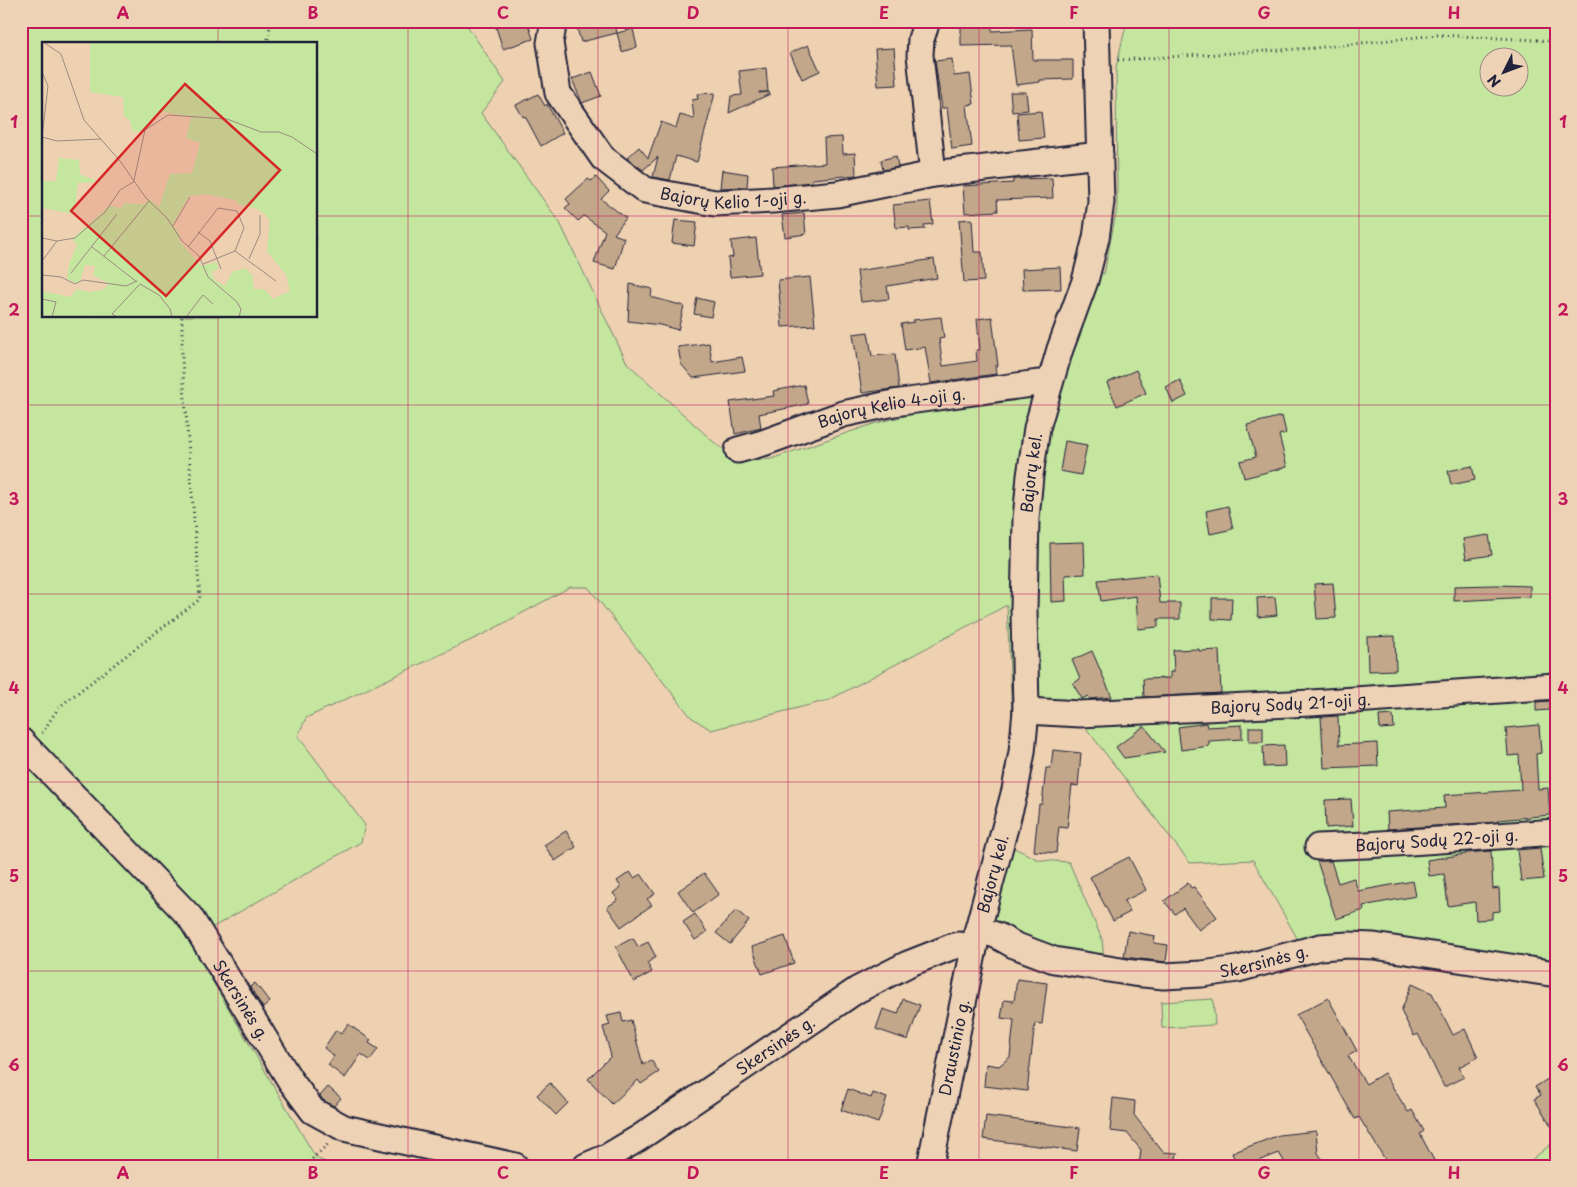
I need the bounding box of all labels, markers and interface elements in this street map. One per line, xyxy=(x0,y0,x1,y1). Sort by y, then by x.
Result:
text: A xyxy=(117,0,130,24)
text: B xyxy=(308,0,319,24)
text: C xyxy=(497,0,509,24)
text: D xyxy=(687,0,699,24)
text: E xyxy=(879,0,889,24)
text: F xyxy=(1069,0,1079,24)
text: G xyxy=(1257,0,1271,24)
text: H xyxy=(1448,0,1460,24)
inset map xyxy=(42,42,318,318)
north arrow xyxy=(1480,48,1530,98)
text: N xyxy=(1482,70,1505,92)
text: 1 xyxy=(10,109,18,133)
text: 1 xyxy=(1559,109,1567,133)
street label: Bajorų Kelio 1-oji g. xyxy=(658,180,807,214)
text: 2 xyxy=(8,297,20,321)
text: 2 xyxy=(1557,297,1569,321)
street label: Bajorų Kelio 4-oji g. xyxy=(814,380,967,433)
street label: Bajorų kel. xyxy=(1014,431,1047,514)
text: 3 xyxy=(9,486,19,510)
text: 3 xyxy=(1558,486,1568,510)
text: 4 xyxy=(9,675,20,699)
text: 4 xyxy=(1558,675,1569,699)
street label: Bajorų Sodų 21-oji g. xyxy=(1210,686,1372,719)
street label: Bajorų Sodų 22-oji g. xyxy=(1355,822,1519,856)
street label: Bajorų kel. xyxy=(970,831,1014,915)
text: 5 xyxy=(9,863,19,887)
text: 5 xyxy=(1558,863,1568,887)
street label: Skersinės g. xyxy=(1218,938,1311,982)
street label: Skersinės g. xyxy=(208,955,276,1045)
street label: Draustinio g. xyxy=(932,997,975,1098)
street label: Skersinės g. xyxy=(730,1009,819,1080)
text: 6 xyxy=(8,1052,20,1076)
text: 6 xyxy=(1557,1052,1569,1076)
text: A xyxy=(117,1160,130,1184)
text: B xyxy=(308,1160,319,1184)
text: C xyxy=(497,1160,509,1184)
text: D xyxy=(687,1160,699,1184)
text: E xyxy=(879,1160,889,1184)
text: F xyxy=(1069,1160,1079,1184)
text: G xyxy=(1257,1160,1271,1184)
text: H xyxy=(1448,1160,1460,1184)

